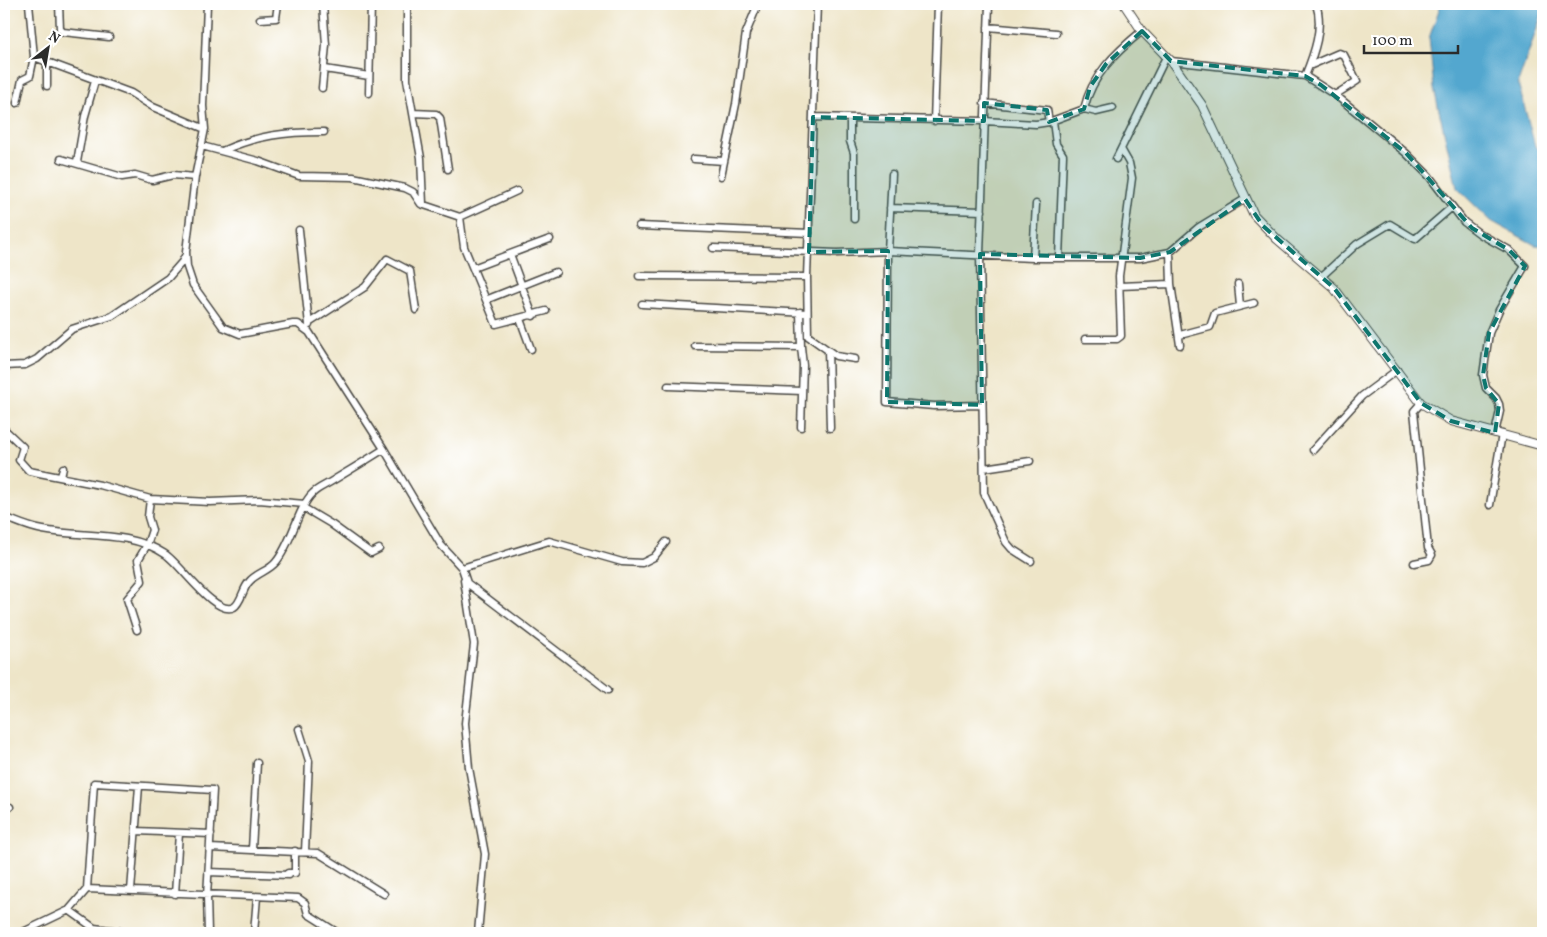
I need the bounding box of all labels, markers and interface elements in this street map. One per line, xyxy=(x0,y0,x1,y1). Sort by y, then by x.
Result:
north arrow xyxy=(22,22,72,72)
scale bar xyxy=(1364,22,1458,54)
text: N xyxy=(45,27,63,49)
text: 100 m xyxy=(1372,31,1412,52)

